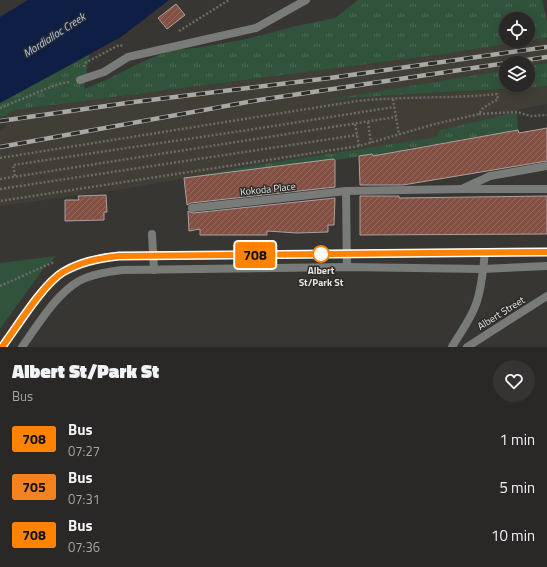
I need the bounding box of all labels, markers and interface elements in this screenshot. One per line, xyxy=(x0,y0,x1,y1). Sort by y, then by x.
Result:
water label: Mordialloc Creek xyxy=(20,8,89,61)
map controls xyxy=(499,12,535,92)
button: locate xyxy=(499,12,535,48)
button: layers xyxy=(499,56,535,92)
street label: Kokoda Place xyxy=(239,179,297,199)
line badge: 708 xyxy=(232,242,278,268)
text: 708 xyxy=(243,244,267,265)
marker: Albert St/Park St xyxy=(312,245,330,263)
place label: Albert St/Park St xyxy=(299,263,344,290)
street label: Albert Street xyxy=(474,292,528,334)
text: Albert St/Park St xyxy=(12,356,159,385)
button: heart xyxy=(493,360,535,402)
text: Bus xyxy=(12,386,33,406)
text: Bus xyxy=(68,418,93,441)
text: 708 xyxy=(22,428,46,449)
text: 1 min xyxy=(499,428,535,451)
text: 07:27 xyxy=(68,441,100,461)
text: Bus xyxy=(68,466,93,489)
text: 705 xyxy=(22,476,46,497)
text: 5 min xyxy=(499,476,535,499)
text: 07:31 xyxy=(68,489,100,509)
text: Bus xyxy=(68,514,93,537)
text: 708 xyxy=(22,524,46,545)
text: 10 min xyxy=(491,524,535,547)
text: 07:36 xyxy=(68,537,100,557)

